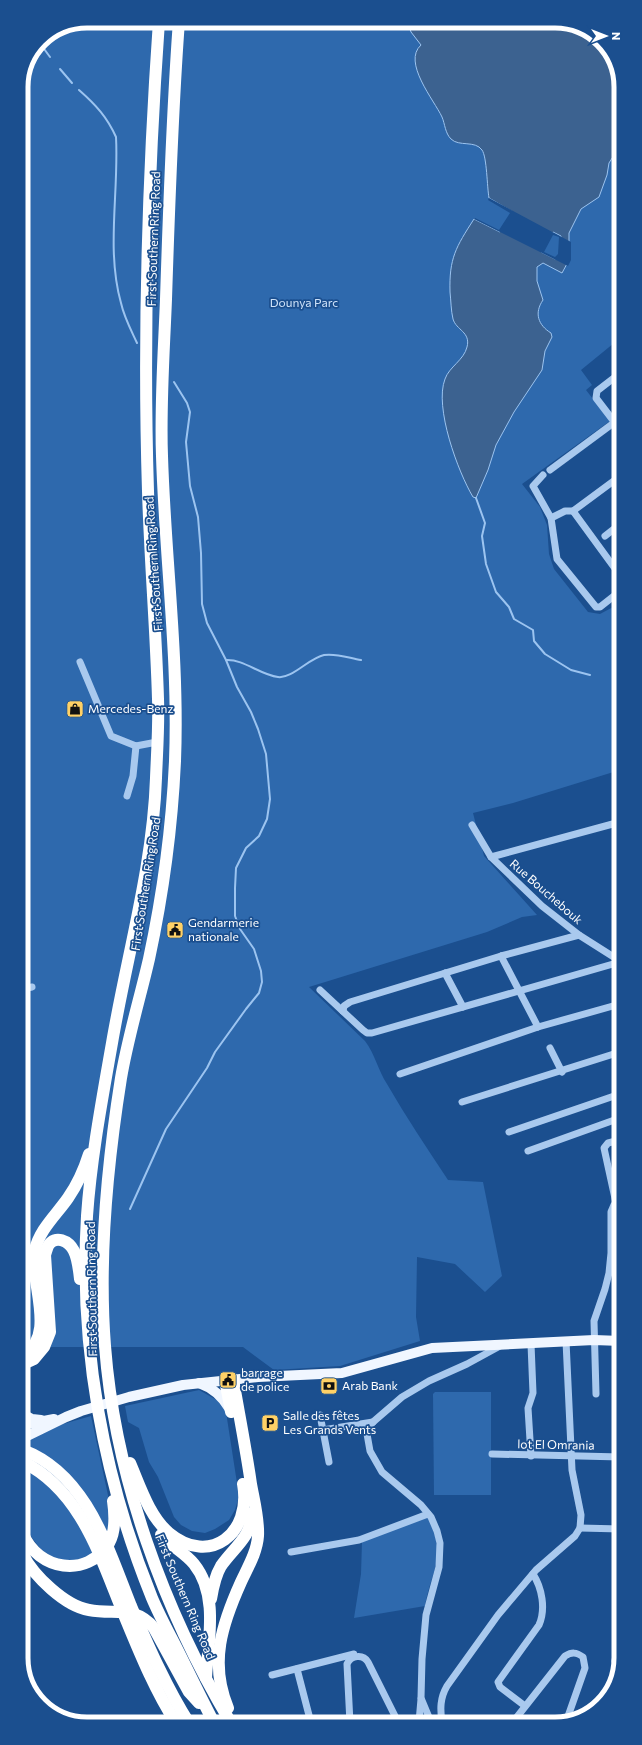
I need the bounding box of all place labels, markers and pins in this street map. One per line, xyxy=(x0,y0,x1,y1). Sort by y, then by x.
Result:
shop icon: Mercedes-Benz xyxy=(65,699,85,719)
place label: Mercedes-Benz xyxy=(88,701,173,715)
place label: Gendarmerie nationale xyxy=(188,915,259,943)
public building icon: Gendarmerie nationale xyxy=(165,920,185,940)
place label: barrage de police xyxy=(241,1365,289,1393)
public building icon: barrage de police xyxy=(218,1370,238,1390)
bank icon: Arab Bank xyxy=(319,1376,339,1396)
place label: Arab Bank xyxy=(342,1378,399,1392)
place label: Salle des fêtes Les Grands Vents xyxy=(283,1408,376,1436)
parking icon: Salle des fêtes Les Grands Vents xyxy=(260,1413,280,1433)

